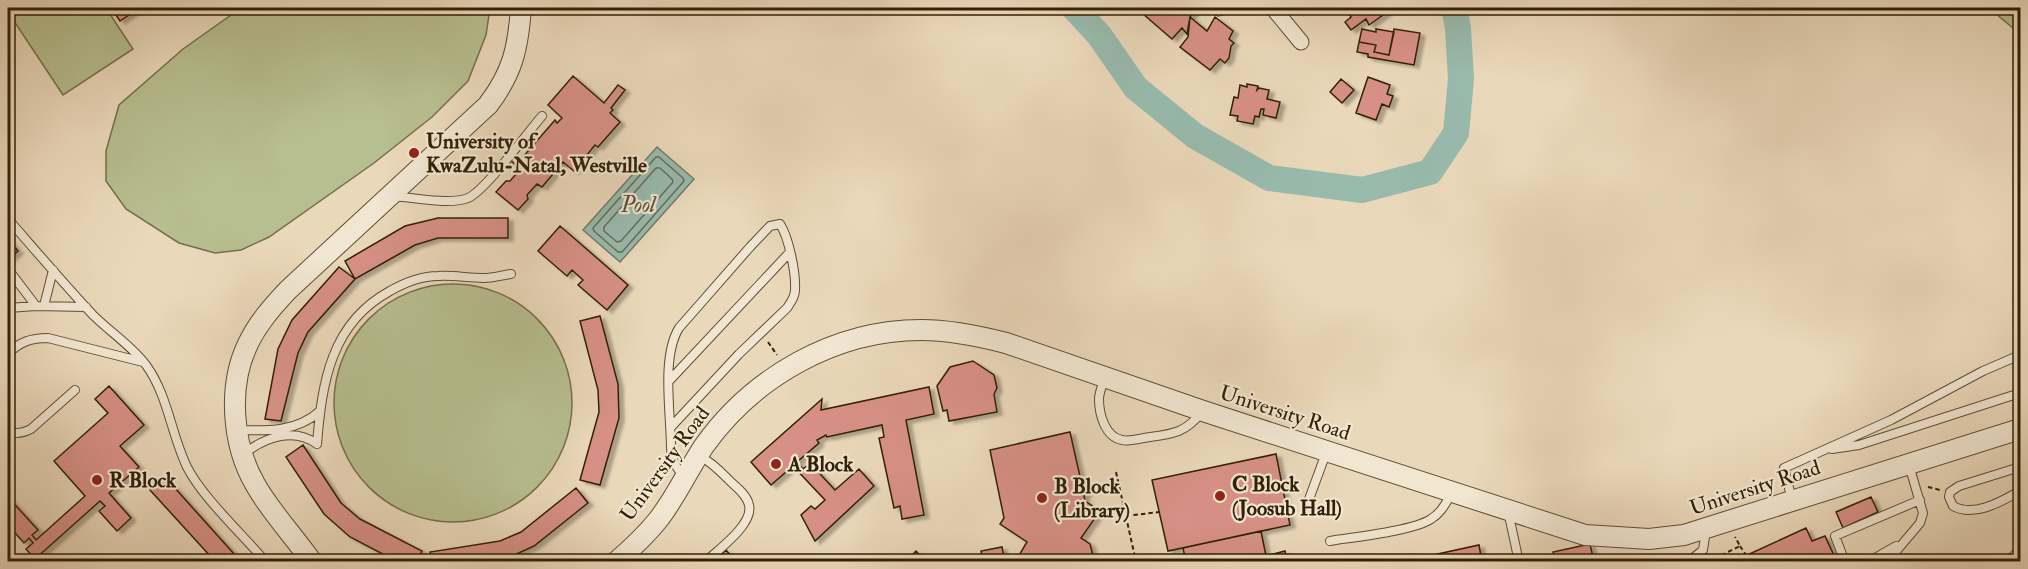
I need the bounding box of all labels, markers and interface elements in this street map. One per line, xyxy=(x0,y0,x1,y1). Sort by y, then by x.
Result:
place label: University of KwaZulu-Natal, Westville xyxy=(426,128,647,179)
marker: University of KwaZulu-Natal, Westville xyxy=(407,146,421,160)
water label: Pool xyxy=(620,191,657,219)
street label: University Road xyxy=(1216,379,1354,447)
street label: University Road xyxy=(614,401,716,527)
place label: A Block xyxy=(787,451,854,478)
street label: University Road xyxy=(1686,454,1824,522)
marker: A Block xyxy=(769,457,783,471)
place label: R Block xyxy=(109,467,177,494)
place label: C Block (Joosub Hall) xyxy=(1232,471,1342,522)
marker: R Block xyxy=(90,473,104,487)
place label: B Block (Library) xyxy=(1054,473,1130,524)
marker: C Block (Joosub Hall) xyxy=(1213,489,1227,503)
marker: B Block (Library) xyxy=(1035,491,1049,505)

